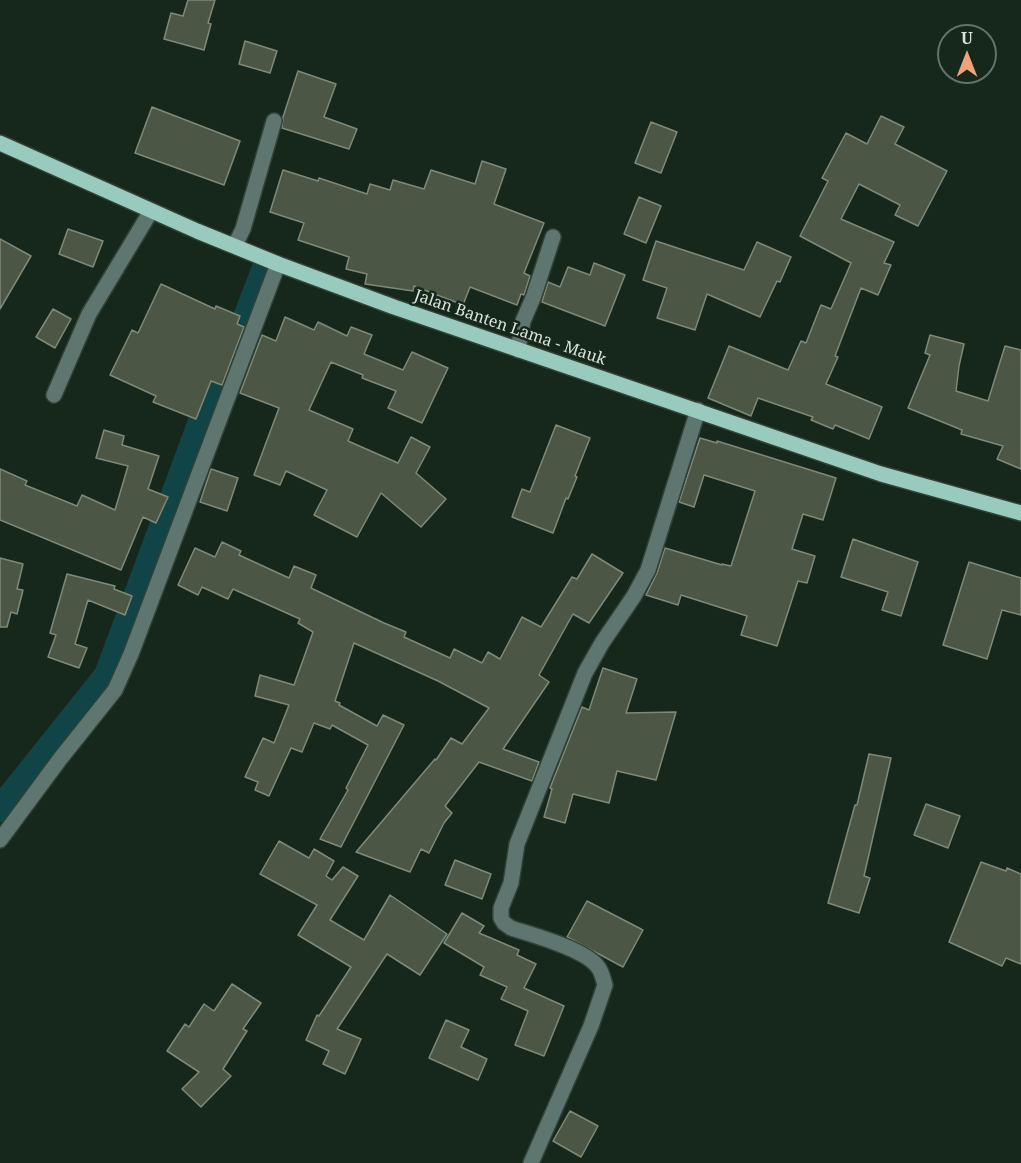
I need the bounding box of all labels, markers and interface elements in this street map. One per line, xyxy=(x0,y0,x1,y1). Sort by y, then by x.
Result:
north arrow xyxy=(937,24,997,84)
text: U xyxy=(961,27,973,49)
street label: Jalan Banten Lama - Mauk xyxy=(412,286,608,370)

